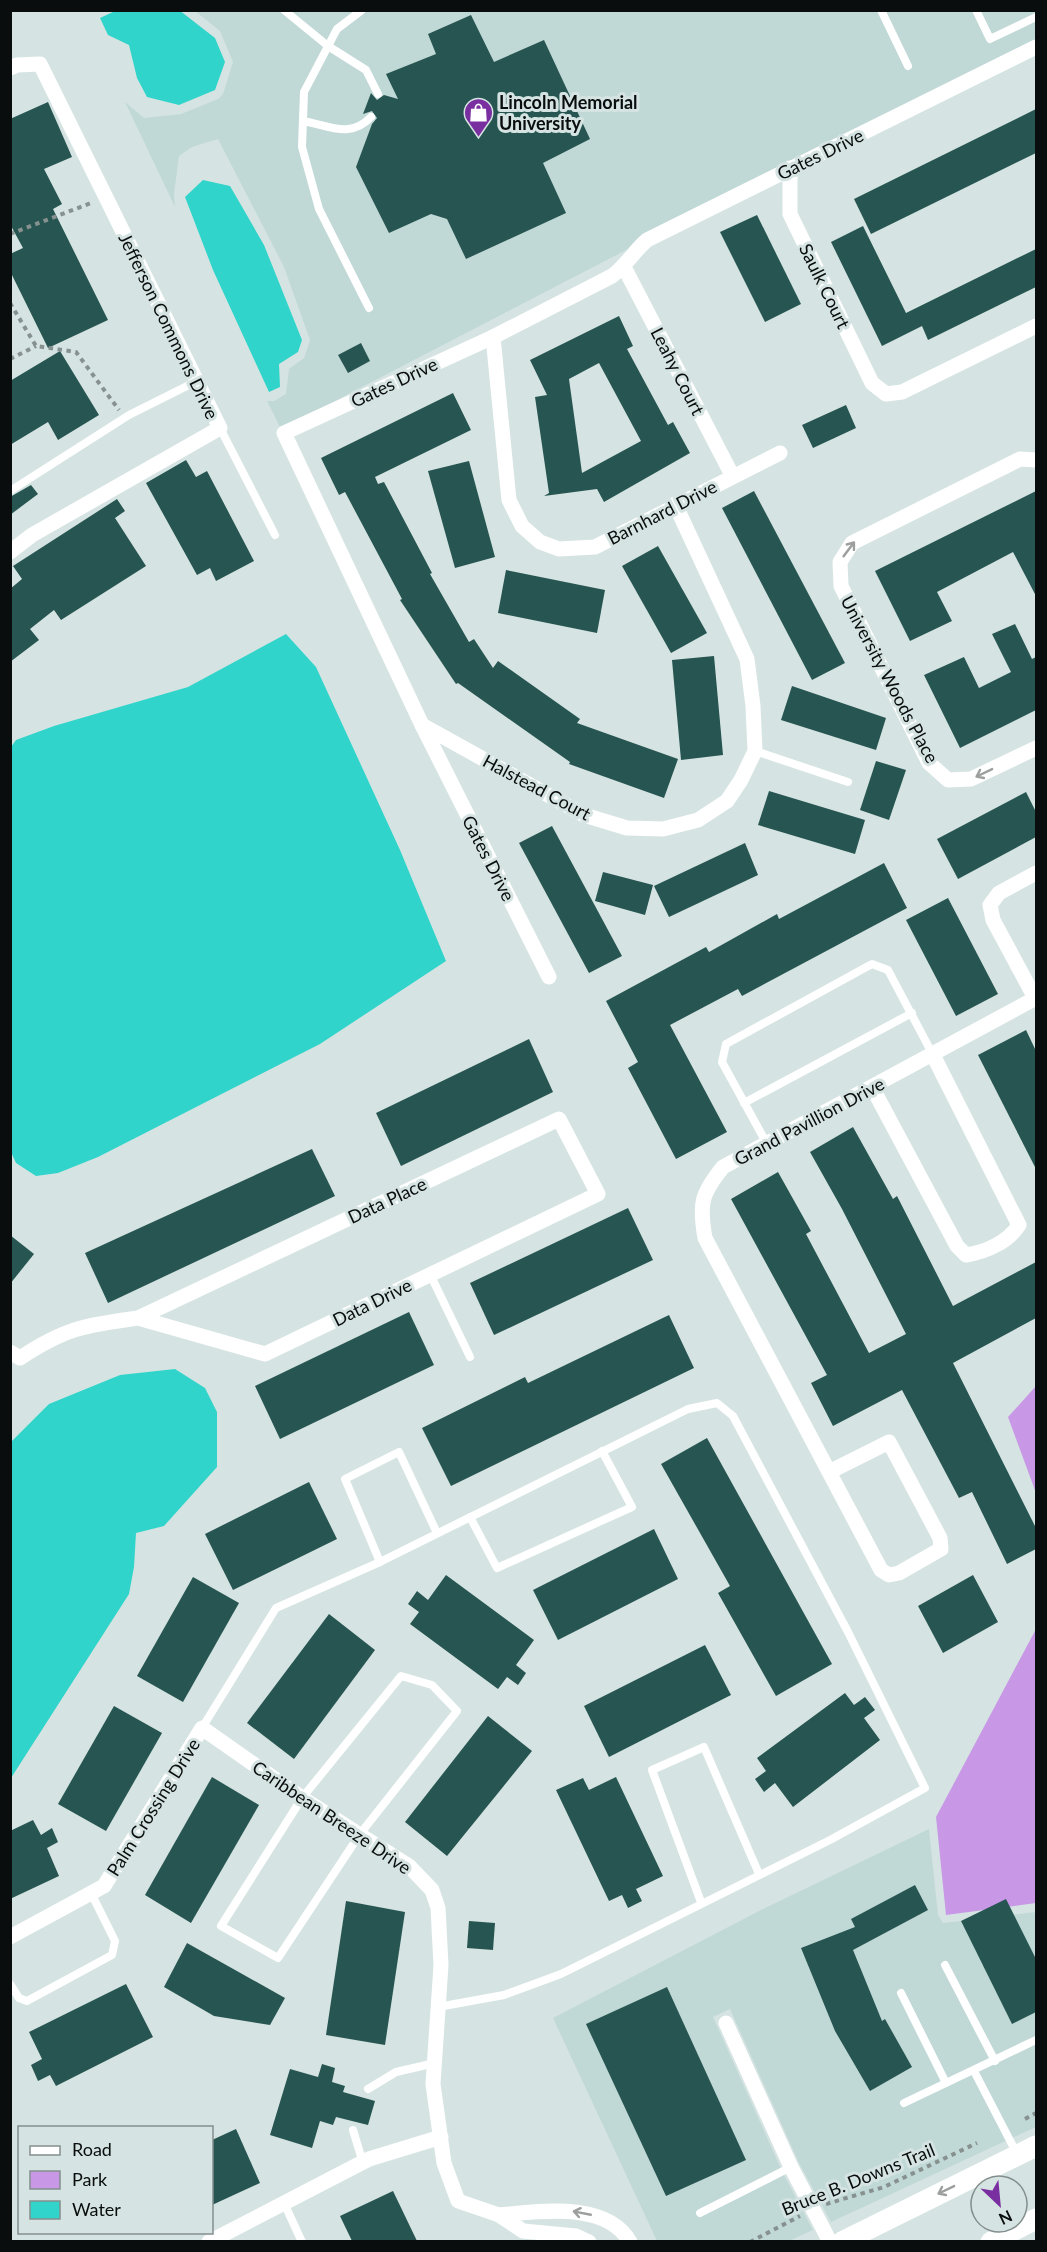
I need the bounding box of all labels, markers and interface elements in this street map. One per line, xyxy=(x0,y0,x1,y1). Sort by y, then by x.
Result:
place label: Lincoln Memorial University xyxy=(499,91,638,134)
shop icon: Lincoln Memorial University xyxy=(462,96,494,138)
street label: Gates Drive xyxy=(773,124,867,184)
street label: Jefferson Commons Drive xyxy=(114,229,224,423)
street label: Saulk Court xyxy=(795,240,855,333)
street label: Leahy Court xyxy=(647,324,710,419)
street label: Gates Drive xyxy=(347,352,441,412)
street label: Barnhard Drive xyxy=(604,475,720,549)
one-way arrow xyxy=(843,541,856,557)
street label: University Woods Place xyxy=(836,591,944,767)
street label: Halstead Court xyxy=(479,749,595,825)
one-way arrow xyxy=(975,768,993,780)
street label: Gates Drive xyxy=(458,812,520,904)
street label: Grand Pavillion Drive xyxy=(730,1072,888,1170)
street label: Data Place xyxy=(344,1172,430,1228)
street label: Data Drive xyxy=(329,1273,415,1331)
street label: Palm Crossing Drive xyxy=(102,1734,204,1880)
street label: Caribbean Breeze Drive xyxy=(248,1756,416,1878)
legend xyxy=(18,2126,213,2234)
text: Road xyxy=(72,2138,112,2160)
street label: Bruce B. Downs Trail xyxy=(778,2138,938,2220)
text: Park xyxy=(72,2168,108,2190)
north arrow xyxy=(969,2174,1029,2234)
one-way arrow xyxy=(938,2185,956,2197)
text: Water xyxy=(72,2198,121,2220)
one-way arrow xyxy=(572,2207,592,2218)
text: N xyxy=(996,2207,1015,2229)

